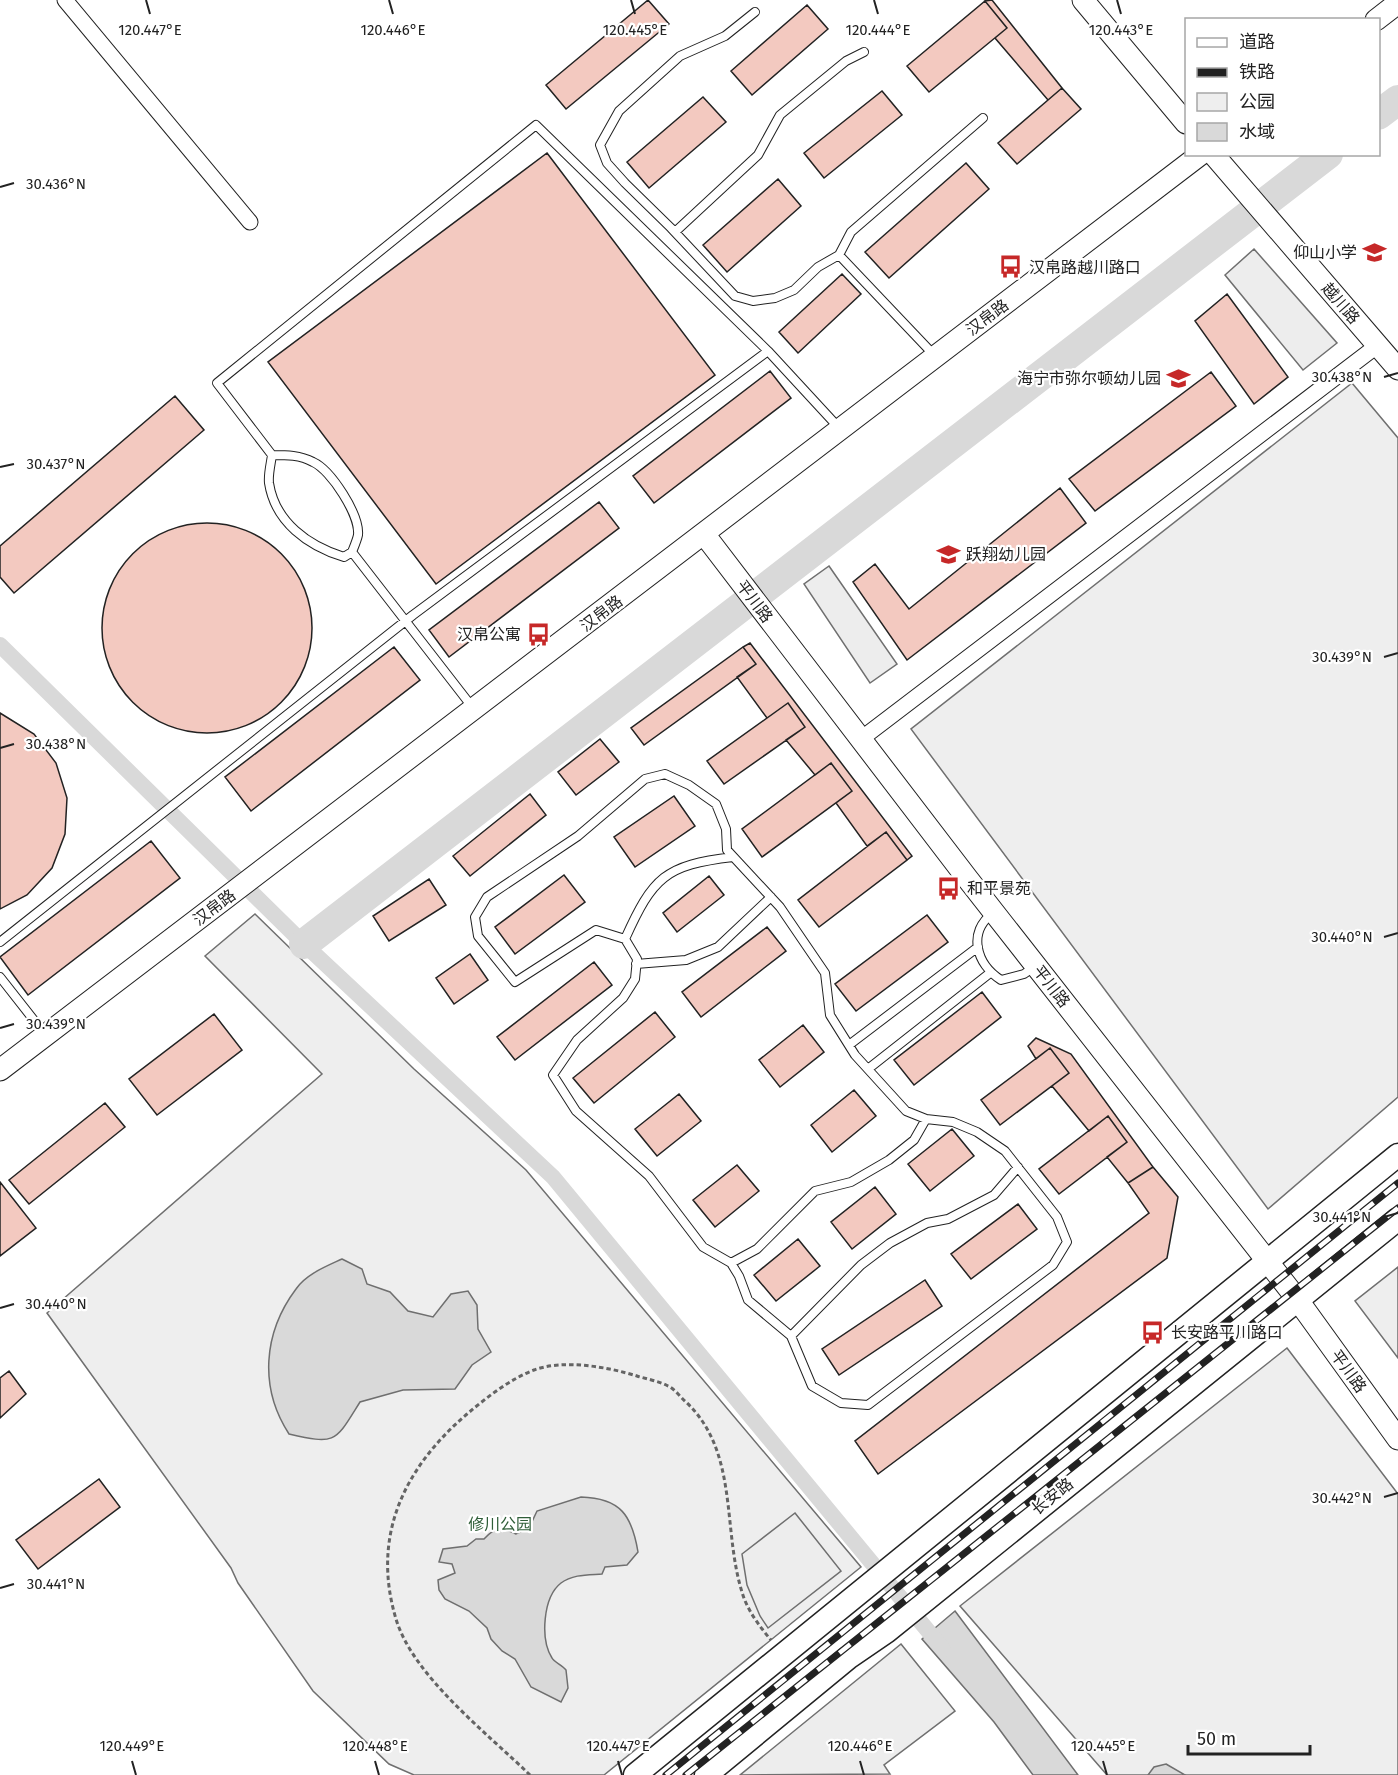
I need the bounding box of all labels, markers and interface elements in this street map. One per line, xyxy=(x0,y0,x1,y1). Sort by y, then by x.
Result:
legend xyxy=(1185,18,1380,156)
text: 120.447°E xyxy=(118,21,182,39)
text: 120.446°E xyxy=(360,21,426,39)
text: 120.445°E xyxy=(603,21,667,39)
text: 120.444°E xyxy=(845,21,911,39)
text: 120.443°E xyxy=(1089,21,1153,39)
text: 道路 xyxy=(1239,31,1275,53)
text: 铁路 xyxy=(1239,61,1275,83)
text: 公园 xyxy=(1239,91,1275,113)
text: 水域 xyxy=(1239,121,1275,143)
text: 30.436°N xyxy=(26,175,86,193)
school or university icon: 仰山小学 xyxy=(1362,239,1388,265)
place label: 仰山小学 xyxy=(1293,243,1357,262)
bus stop icon: 汉帛路越川路口 xyxy=(998,254,1024,280)
place label: 汉帛路越川路口 xyxy=(1029,258,1141,277)
street label: 越川路 xyxy=(1318,279,1364,328)
street label: 汉帛路 xyxy=(962,295,1012,339)
school or university icon: 海宁市弥尔顿幼儿园 xyxy=(1166,365,1192,391)
text: 30.438°N xyxy=(1312,368,1372,386)
place label: 海宁市弥尔顿幼儿园 xyxy=(1017,369,1161,388)
text: 30.437°N xyxy=(27,455,86,473)
school or university icon: 跃翔幼儿园 xyxy=(935,541,961,567)
place label: 跃翔幼儿园 xyxy=(966,545,1046,564)
street label: 平川路 xyxy=(733,576,777,626)
street label: 汉帛路 xyxy=(576,591,626,635)
bus stop icon: 汉帛公寓 xyxy=(526,621,552,647)
place label: 汉帛公寓 xyxy=(457,625,521,644)
text: 30.439°N xyxy=(1312,648,1372,666)
text: 30.438°N xyxy=(26,735,86,753)
bus stop icon: 和平景苑 xyxy=(936,875,962,901)
place label: 和平景苑 xyxy=(967,879,1031,898)
street label: 汉帛路 xyxy=(189,885,239,929)
text: 30.440°N xyxy=(1311,928,1373,946)
street label: 平川路 xyxy=(1029,962,1074,1011)
text: 30.439°N xyxy=(26,1015,86,1033)
text: 30.441°N xyxy=(1313,1208,1371,1226)
text: 30.440°N xyxy=(25,1295,87,1313)
bus stop icon: 长安路平川路口 xyxy=(1140,1319,1166,1345)
place label: 长安路平川路口 xyxy=(1171,1323,1283,1342)
street label: 平川路 xyxy=(1327,1346,1370,1396)
street label: 长安路 xyxy=(1028,1474,1077,1519)
text: 30.442°N xyxy=(1312,1489,1372,1507)
park label: 修川公园 xyxy=(468,1515,532,1534)
text: 30.441°N xyxy=(27,1575,85,1593)
scale bar xyxy=(1188,1718,1310,1756)
text: 50 m xyxy=(1197,1728,1236,1750)
text: 120.449°E xyxy=(100,1737,164,1755)
text: 120.448°E xyxy=(342,1737,408,1755)
text: 120.447°E xyxy=(586,1737,650,1755)
text: 120.446°E xyxy=(827,1737,893,1755)
text: 120.445°E xyxy=(1071,1737,1135,1755)

